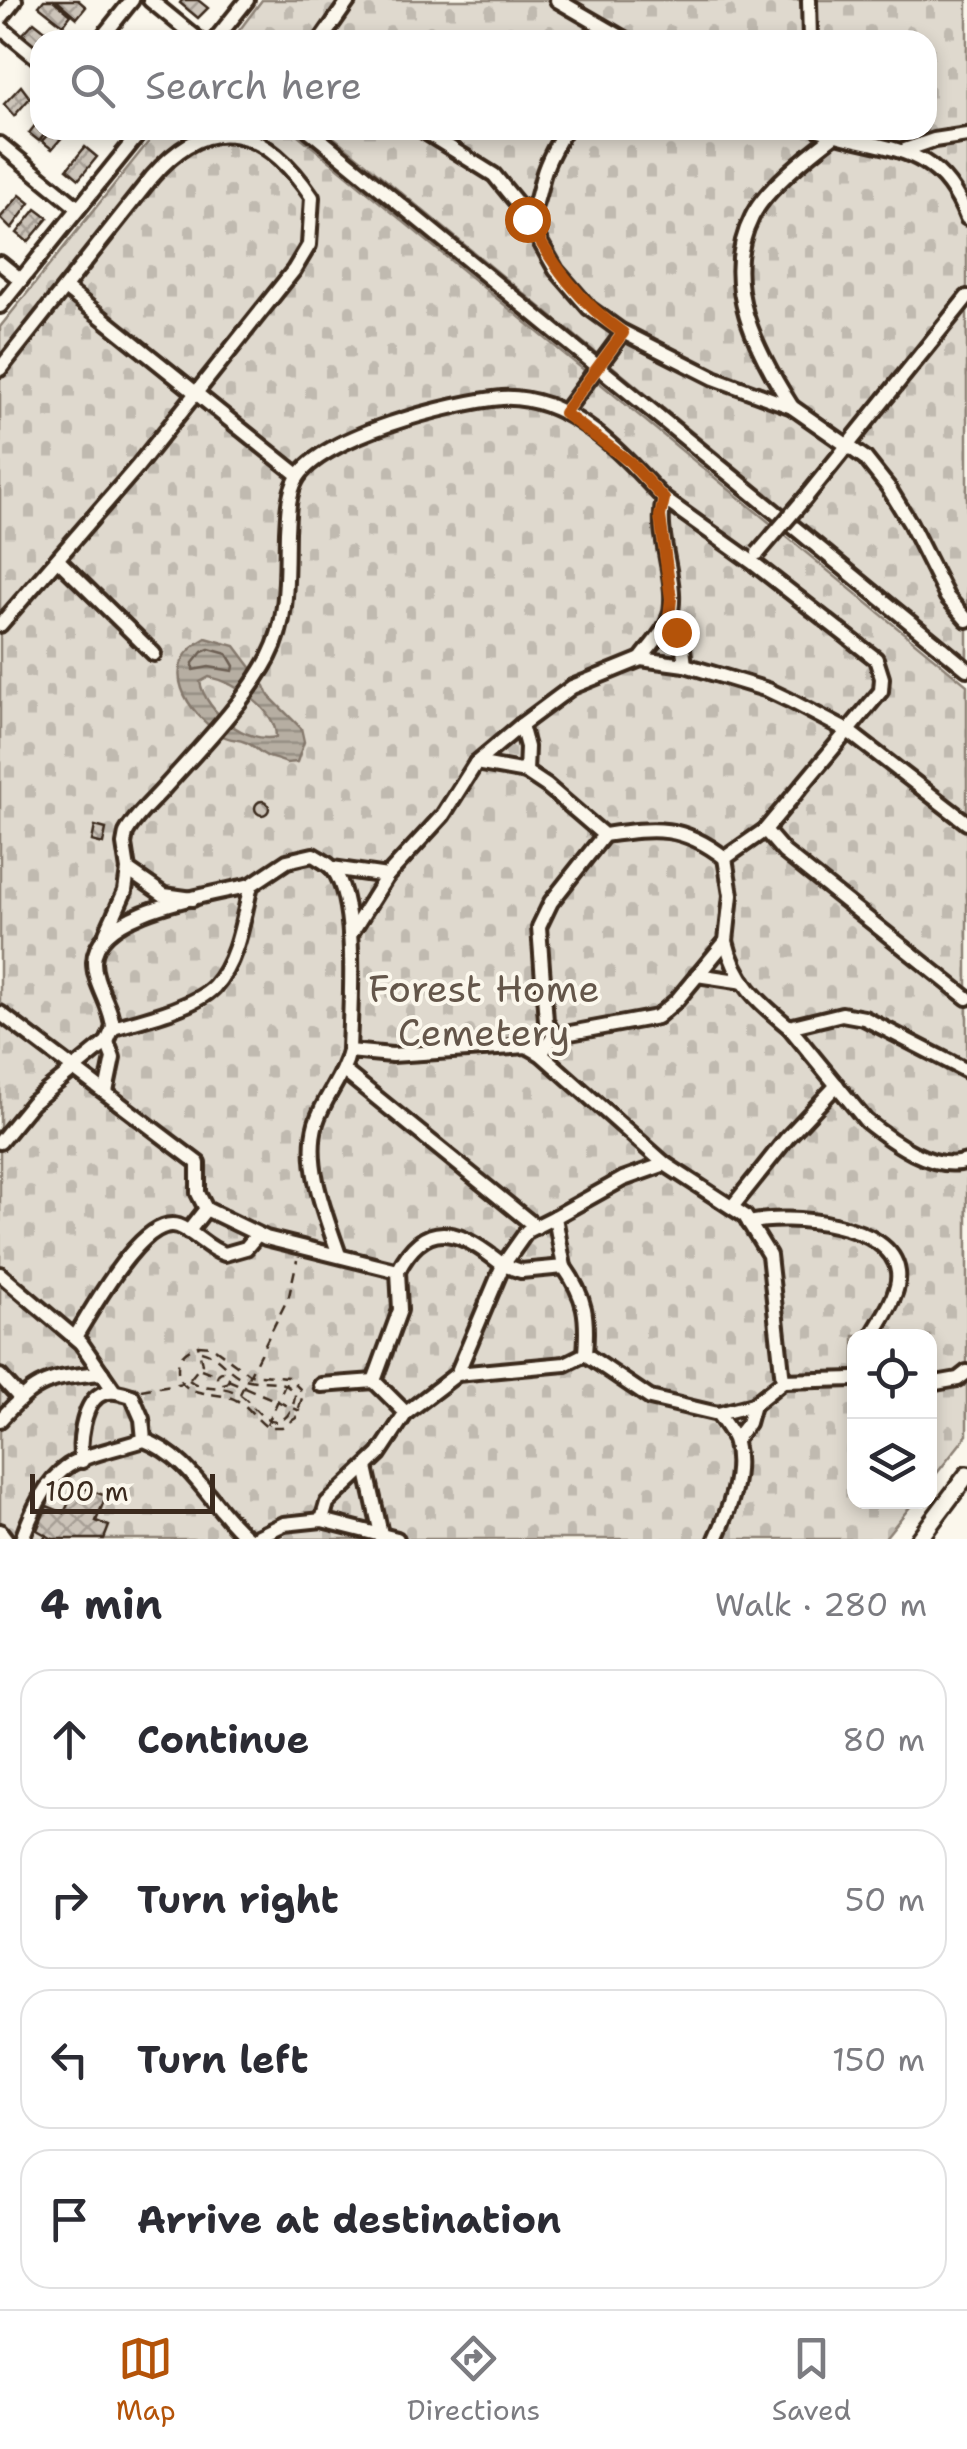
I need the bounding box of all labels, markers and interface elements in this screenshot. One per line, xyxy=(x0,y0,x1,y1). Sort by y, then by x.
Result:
search box xyxy=(30,30,937,140)
icon: search xyxy=(65,58,120,113)
text: Search here xyxy=(145,60,362,111)
route start xyxy=(505,197,551,243)
route end xyxy=(654,610,700,656)
park label: Forest Home Cemetery xyxy=(368,963,600,1058)
map controls xyxy=(847,1329,937,1509)
button: locate xyxy=(847,1329,937,1419)
button: layers xyxy=(847,1419,937,1509)
scale bar xyxy=(30,1469,215,1514)
text: 100 m xyxy=(45,1472,129,1510)
text: 4 min xyxy=(40,1576,162,1632)
text: Walk · 280 m xyxy=(715,1583,927,1626)
icon: ahead xyxy=(42,1712,97,1767)
text: Continue xyxy=(137,1714,309,1765)
text: 80 m xyxy=(842,1718,925,1761)
icon: right xyxy=(42,1872,97,1927)
text: Turn right xyxy=(137,1874,339,1925)
text: 50 m xyxy=(845,1878,925,1921)
icon: left xyxy=(42,2032,97,2087)
text: Turn left xyxy=(137,2034,309,2085)
text: 150 m xyxy=(832,2038,925,2081)
icon: arrive xyxy=(42,2192,97,2247)
text: Arrive at destination xyxy=(137,2194,561,2245)
tab: Map xyxy=(116,2331,176,2429)
tab: Directions xyxy=(407,2331,540,2429)
tab: Saved xyxy=(772,2331,851,2429)

